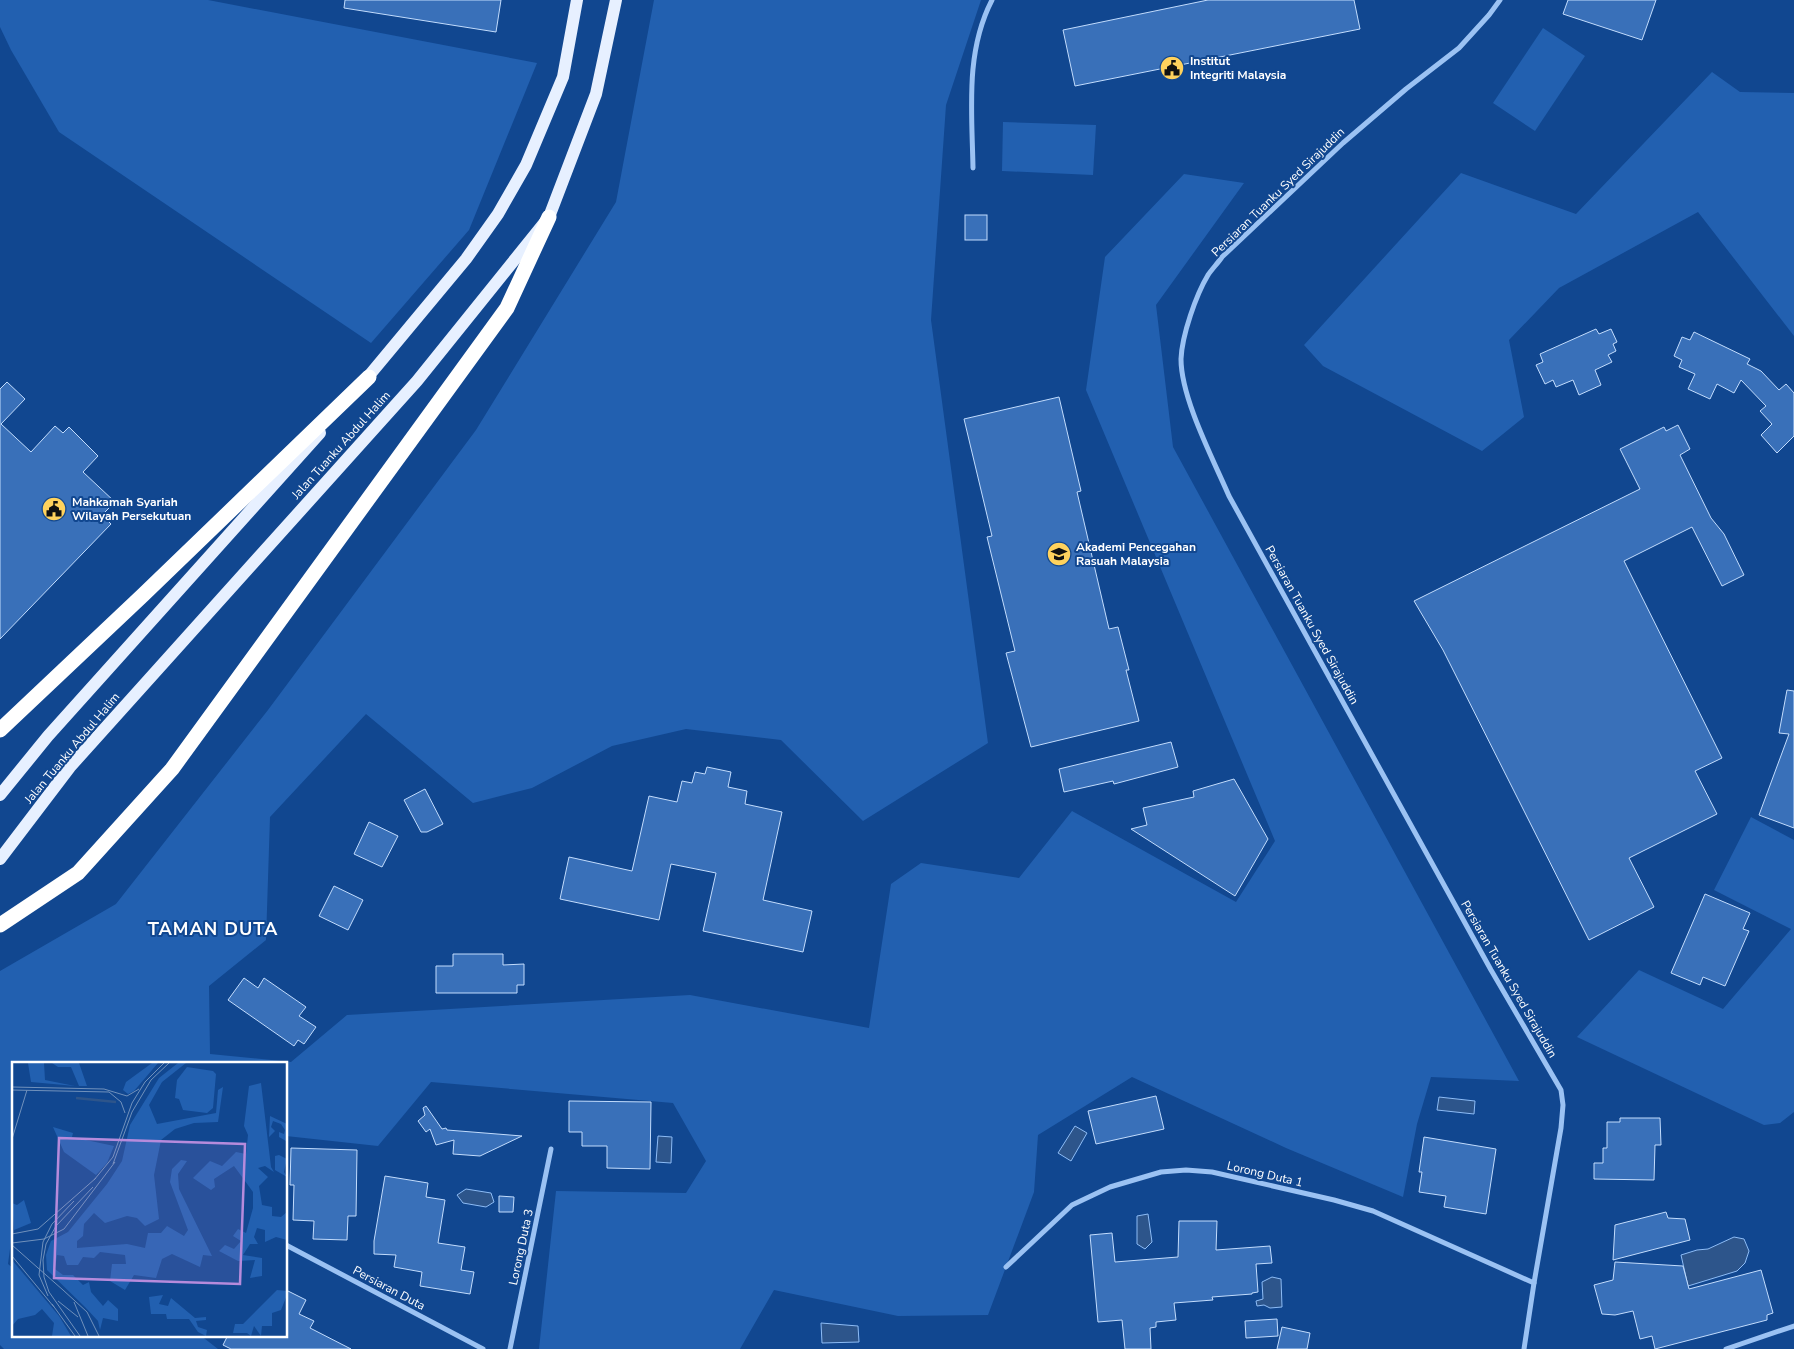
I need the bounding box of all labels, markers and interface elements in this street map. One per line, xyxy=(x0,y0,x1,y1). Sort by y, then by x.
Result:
place label: Institut Integriti Malaysia xyxy=(1190,53,1286,83)
public building icon: Institut Integriti Malaysia xyxy=(1159,55,1185,81)
street label: Persiaran Tuanku Syed Sirajuddin xyxy=(1208,124,1348,260)
street label: Jalan Tuanku Abdul Halim xyxy=(287,387,394,503)
place label: Mahkamah Syariah Wilayah Persekutuan xyxy=(72,494,191,524)
public building icon: Mahkamah Syariah Wilayah Persekutuan xyxy=(41,496,67,522)
place label: Akademi Pencegahan Rasuah Malaysia xyxy=(1076,539,1196,569)
school or university icon: Akademi Pencegahan Rasuah Malaysia xyxy=(1046,541,1072,567)
street label: Persiaran Tuanku Syed Sirajuddin xyxy=(1262,543,1362,707)
street label: Jalan Tuanku Abdul Halim xyxy=(20,689,123,808)
street label: Persiaran Tuanku Syed Sirajuddin xyxy=(1457,897,1561,1061)
district label: TAMAN DUTA xyxy=(148,917,278,941)
inset map xyxy=(12,1062,288,1336)
street label: Lorong Duta 1 xyxy=(1225,1157,1305,1191)
street label: Lorong Duta 3 xyxy=(505,1207,537,1287)
street label: Persiaran Duta xyxy=(350,1262,428,1314)

